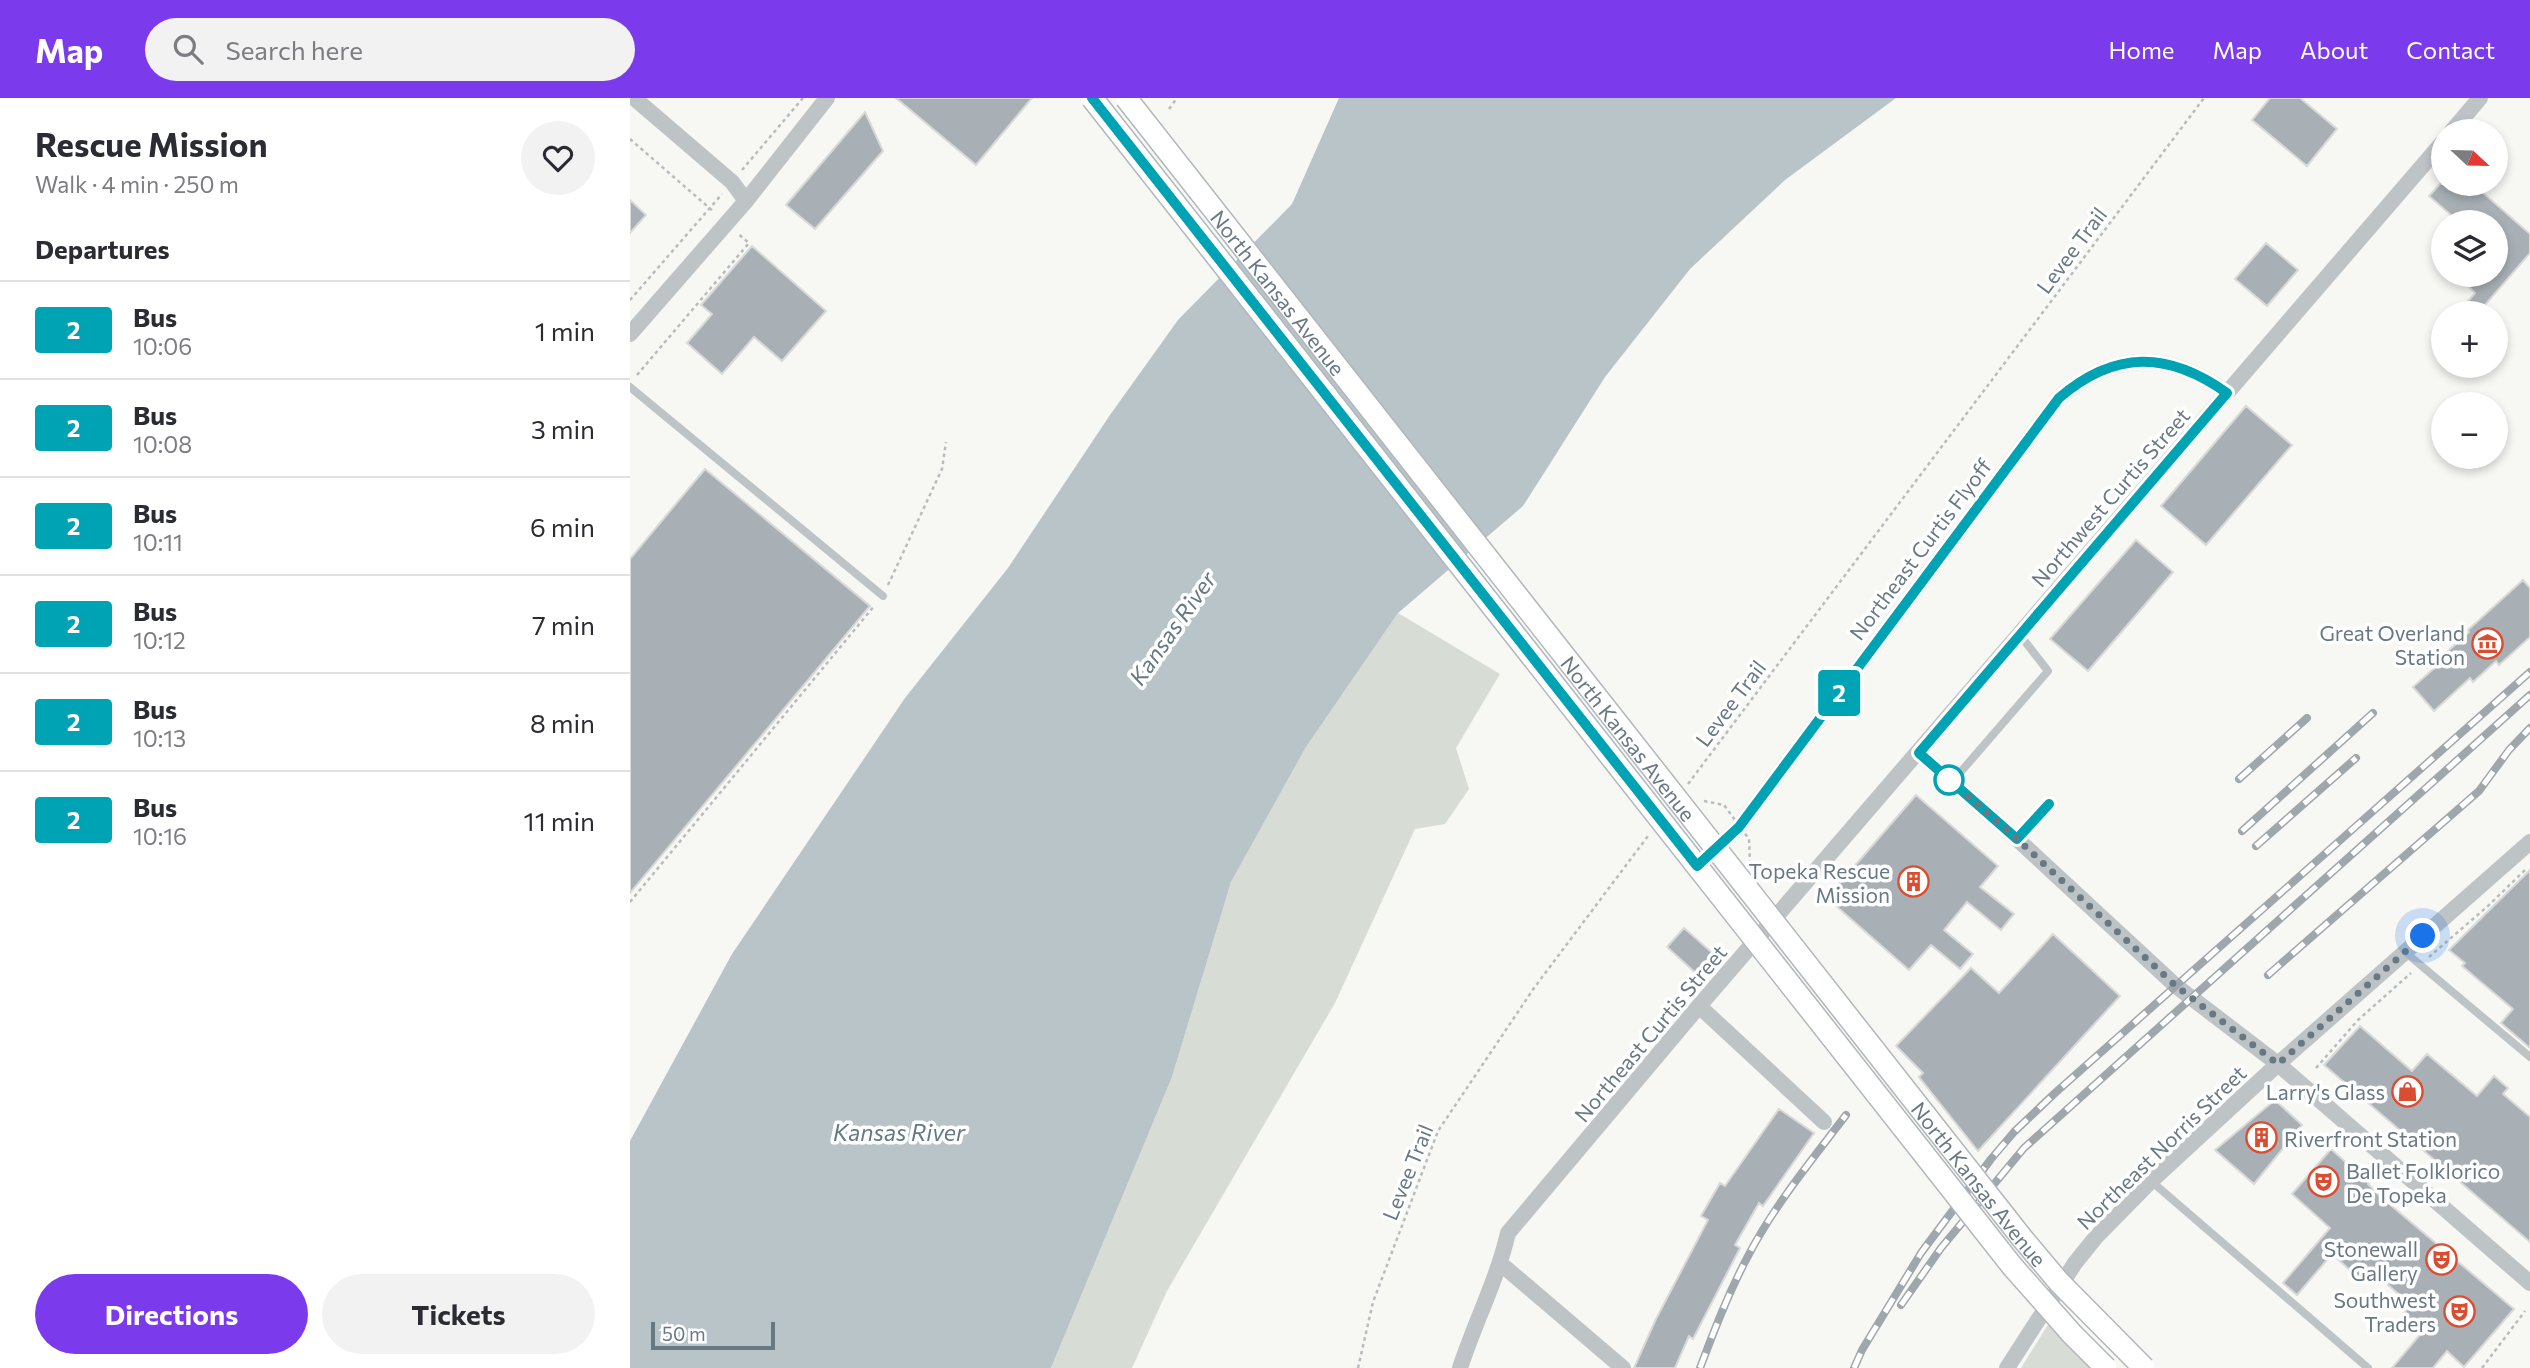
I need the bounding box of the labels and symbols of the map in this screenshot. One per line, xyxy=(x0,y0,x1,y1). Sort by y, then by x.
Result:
north arrow xyxy=(2431,119,2508,196)
street label: Levee Trail xyxy=(2031,202,2111,298)
street label: North Kansas Avenue xyxy=(1206,205,1351,380)
street label: Northwest Curtis Street xyxy=(2026,403,2194,591)
street label: Northeast Curtis Flyoff xyxy=(1844,453,1997,644)
water label: Kansas River xyxy=(1123,565,1222,690)
place label: Great Overland Station xyxy=(2319,620,2465,669)
museum icon: Great Overland Station xyxy=(2471,627,2505,661)
street label: North Kansas Avenue xyxy=(1557,651,1701,825)
street label: Levee Trail xyxy=(1690,655,1770,751)
line badge: 2 xyxy=(1816,670,1862,716)
unlabelled marker xyxy=(1934,765,1964,795)
place label: Topeka Rescue Mission xyxy=(1749,858,1890,907)
building icon: Topeka Rescue Mission xyxy=(1896,865,1930,899)
your location xyxy=(2405,918,2440,953)
street label: Northeast Curtis Street xyxy=(1569,940,1731,1126)
street label: Northeast Norris Street xyxy=(2071,1060,2251,1234)
shop icon: Larry's Glass xyxy=(2391,1074,2425,1108)
place label: Larry's Glass xyxy=(2266,1079,2385,1104)
street label: North Kansas Avenue xyxy=(1907,1096,2052,1271)
water label: Kansas River xyxy=(833,1118,966,1146)
street label: Levee Trail xyxy=(1376,1120,1438,1224)
building icon: Riverfront Station xyxy=(2244,1121,2278,1155)
place label: Riverfront Station xyxy=(2284,1126,2457,1151)
place label: Ballet Folklorico De Topeka xyxy=(2346,1158,2500,1207)
theatre icon: Ballet Folklorico De Topeka xyxy=(2306,1165,2340,1199)
place label: Stonewall Gallery xyxy=(2324,1236,2418,1285)
theatre icon: Stonewall Gallery xyxy=(2424,1243,2458,1277)
place label: Southwest Traders xyxy=(2333,1287,2436,1336)
theatre icon: Southwest Traders xyxy=(2442,1294,2476,1328)
scale bar xyxy=(651,1319,775,1351)

